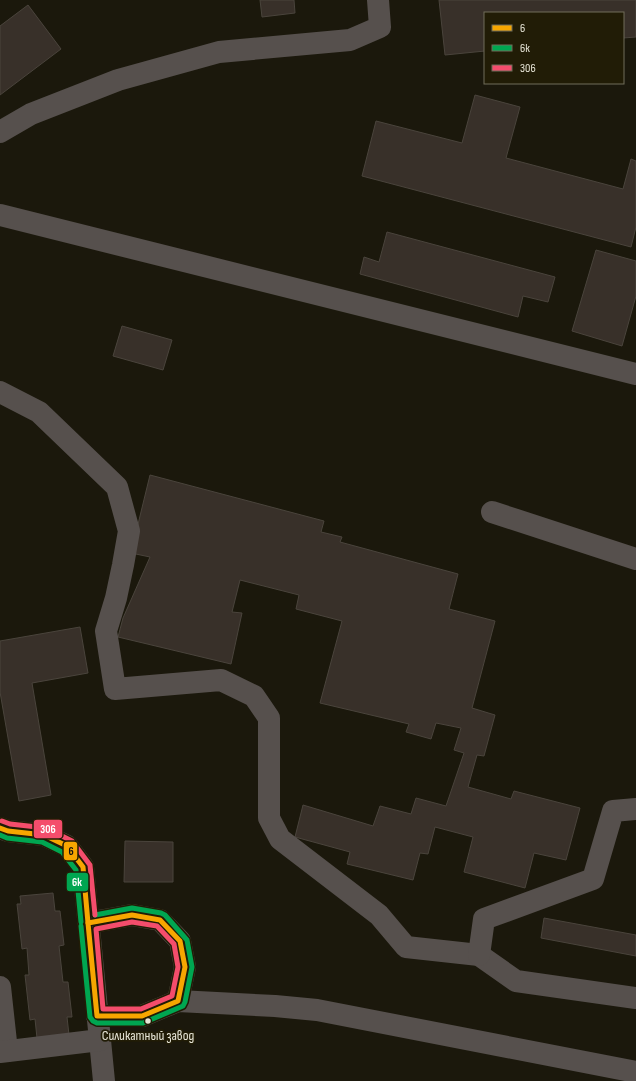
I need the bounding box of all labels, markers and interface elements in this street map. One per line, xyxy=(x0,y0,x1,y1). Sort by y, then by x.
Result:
legend xyxy=(484,12,624,84)
text: 6 xyxy=(520,21,525,36)
text: 6к xyxy=(520,41,530,56)
text: 306 xyxy=(520,61,536,76)
line badge: 306 xyxy=(33,819,63,839)
text: 306 xyxy=(40,823,56,836)
line badge: 6 xyxy=(63,841,78,861)
text: 6 xyxy=(68,845,74,858)
line badge: 6к xyxy=(66,872,89,892)
text: 6к xyxy=(72,876,82,889)
marker: Силикатный завод xyxy=(143,1016,153,1026)
place label: Силикатный завод xyxy=(102,1027,194,1044)

